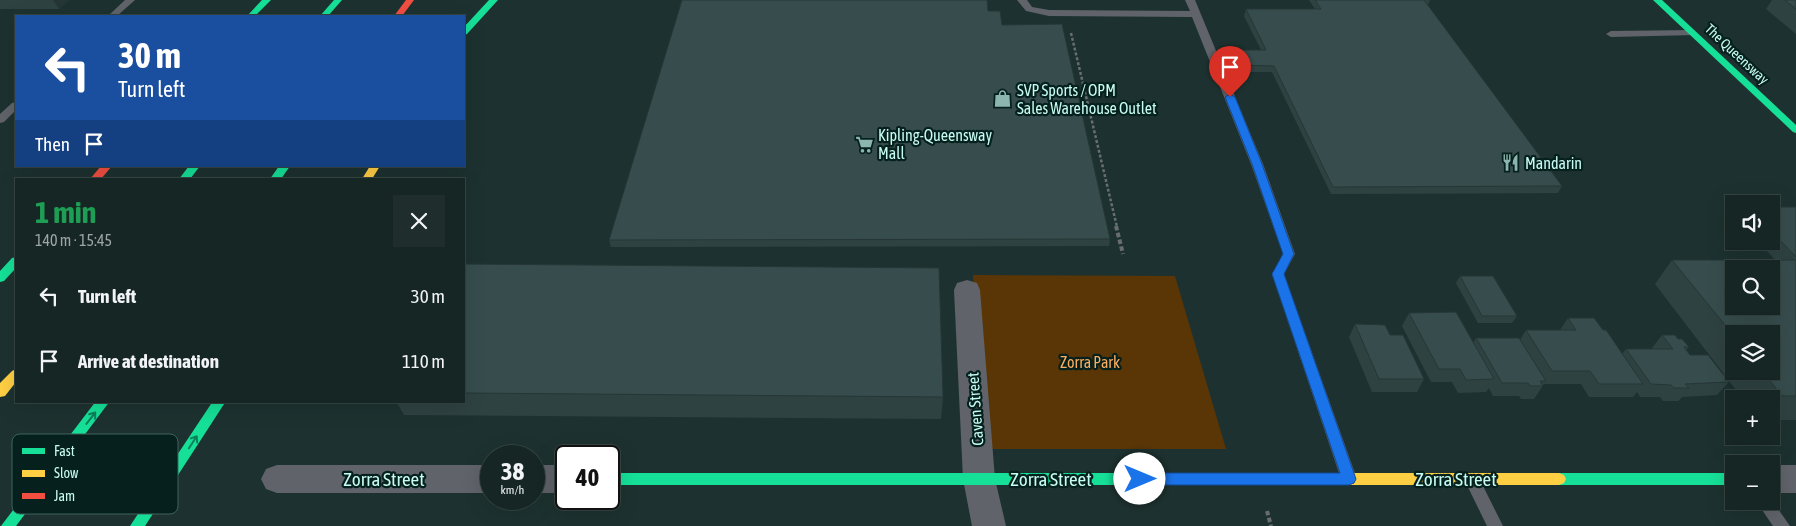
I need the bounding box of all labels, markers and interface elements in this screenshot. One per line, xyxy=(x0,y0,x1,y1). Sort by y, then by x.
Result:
street label: The Queensway xyxy=(1702,21,1772,88)
icon: left xyxy=(35,35,100,100)
text: 30 m xyxy=(118,35,181,75)
pin xyxy=(1209,46,1251,97)
icon: arrive xyxy=(1216,53,1244,81)
text: Turn left xyxy=(118,76,185,102)
place label: SVP Sports / OPM Sales Warehouse Outlet xyxy=(1017,81,1157,117)
shop icon: SVP Sports / OPM Sales Warehouse Outlet xyxy=(993,89,1013,109)
place label: Kipling-Queensway Mall xyxy=(878,126,992,162)
icon: arrive xyxy=(80,130,108,158)
text: Then xyxy=(35,133,70,155)
supermarket icon: Kipling-Queensway Mall xyxy=(854,134,874,154)
restaurant icon: Mandarin xyxy=(1501,153,1521,173)
place label: Mandarin xyxy=(1525,154,1582,172)
text: 1 min xyxy=(35,195,96,229)
button: close xyxy=(393,195,445,247)
map controls xyxy=(1725,195,1780,510)
button: sound xyxy=(1725,195,1780,250)
text: 140 m · 15:45 xyxy=(35,231,112,249)
button: search xyxy=(1725,260,1780,315)
icon: left xyxy=(35,282,63,310)
text: Turn left xyxy=(78,285,136,307)
text: 30 m xyxy=(411,285,445,307)
button: layers xyxy=(1725,325,1780,380)
icon: arrive xyxy=(35,347,63,375)
text: Arrive at destination xyxy=(78,350,219,372)
text: 110 m xyxy=(402,350,445,372)
park label: Zorra Park xyxy=(1060,353,1120,371)
street label: Caven Street xyxy=(963,371,987,446)
button: + xyxy=(1725,390,1780,445)
one-way arrow xyxy=(85,412,96,425)
legend xyxy=(12,434,178,514)
one-way arrow xyxy=(188,435,198,449)
text: Fast xyxy=(54,443,75,459)
speed limit sign: 40 xyxy=(555,445,620,510)
position arrow xyxy=(1113,452,1165,504)
button: − xyxy=(1725,455,1780,510)
text: 38 xyxy=(501,457,524,485)
text: Slow xyxy=(54,465,79,481)
street label: Zorra Street xyxy=(343,468,425,490)
street label: Zorra Street xyxy=(1010,468,1092,490)
street label: Zorra Street xyxy=(1415,468,1497,490)
text: km/h xyxy=(501,483,524,497)
text: Jam xyxy=(54,488,75,504)

